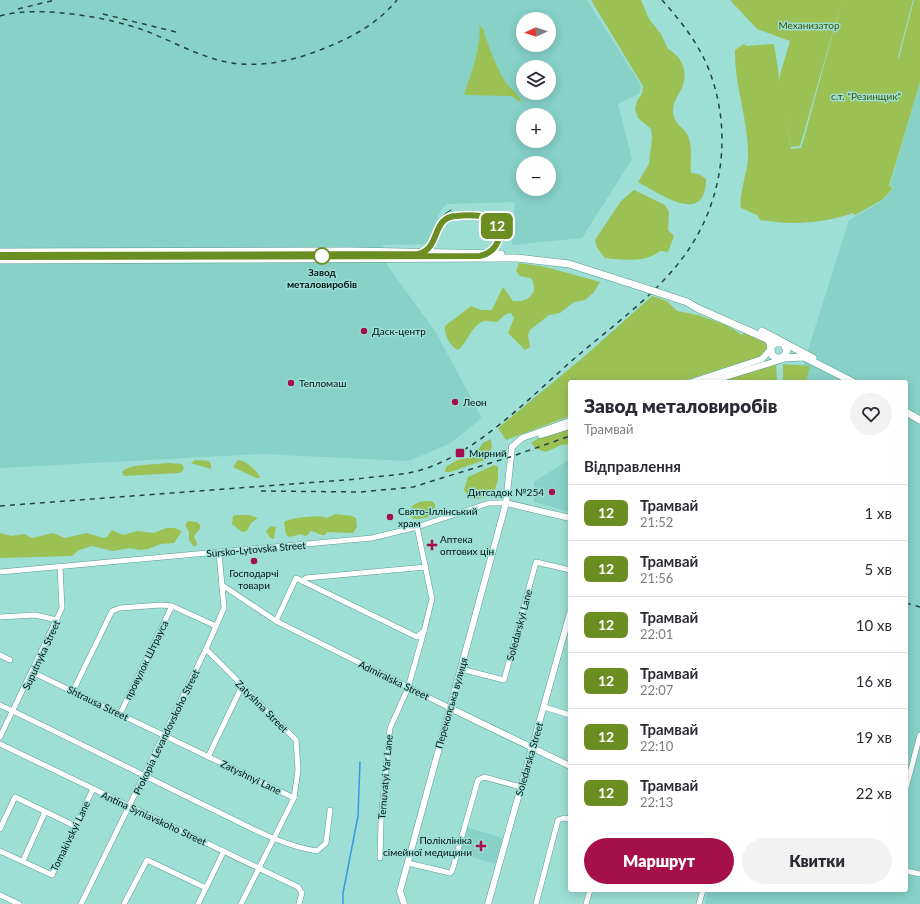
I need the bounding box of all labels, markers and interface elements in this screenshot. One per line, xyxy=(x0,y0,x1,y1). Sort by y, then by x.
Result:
north arrow xyxy=(516,12,556,52)
map controls xyxy=(516,12,556,196)
park label: Механизатор xyxy=(778,19,840,31)
button: layers xyxy=(516,60,556,100)
park label: с.т. "Резинщик" xyxy=(831,90,901,102)
button: + xyxy=(516,108,556,148)
button: − xyxy=(516,156,556,196)
line badge: 12 xyxy=(479,213,515,239)
text: 12 xyxy=(489,217,505,234)
marker: Завод металовиробів xyxy=(313,247,331,265)
place label: Завод металовиробів xyxy=(287,266,357,290)
place label: Даск-центр xyxy=(372,325,426,337)
marker: Даск-центр xyxy=(359,326,369,336)
place label: Тепломаш xyxy=(299,377,346,389)
marker: Тепломаш xyxy=(286,378,296,388)
button: heart xyxy=(850,393,892,435)
text: Завод металовиробів xyxy=(584,394,777,417)
place label: Леон xyxy=(462,396,487,408)
marker: Леон xyxy=(450,397,460,407)
text: Трамвай xyxy=(584,421,634,437)
marker: Мирний xyxy=(454,447,466,459)
place label: Мирний xyxy=(469,447,507,459)
text: Відправлення xyxy=(584,457,681,475)
place label: Дитсадок №254 xyxy=(467,486,544,498)
marker: Дитсадок №254 xyxy=(547,487,557,497)
text: Трамвай xyxy=(640,496,698,514)
text: 12 xyxy=(598,504,614,521)
text: 1 хв xyxy=(865,504,892,522)
place label: Свято-Іллінський храм xyxy=(398,505,478,529)
marker: Свято-Іллінський храм xyxy=(385,512,395,522)
text: 21:52 xyxy=(640,514,673,530)
place label: Аптека оптових цін xyxy=(440,533,494,557)
street label: Sursko-Lytovska Street xyxy=(206,539,307,559)
marker: Аптека оптових цін xyxy=(427,540,437,550)
text: Трамвай xyxy=(640,552,698,570)
marker: Господарчі товари xyxy=(249,556,259,566)
text: 12 xyxy=(598,560,614,577)
text: 5 хв xyxy=(865,560,892,578)
place label: Господарчі товари xyxy=(229,567,279,591)
text: 21:56 xyxy=(640,570,673,586)
street label: Soledarskyi Lane xyxy=(504,588,534,662)
text: Трамвай xyxy=(640,608,698,626)
text: 12 xyxy=(598,616,614,633)
text: 10 хв xyxy=(856,616,892,634)
street label: Suputnyka Street xyxy=(20,618,63,692)
street label: провулок Штрауса xyxy=(122,618,170,702)
text: 22:01 xyxy=(640,626,673,642)
street label: Перекопська вулиця xyxy=(432,656,470,750)
street label: Admiralska Street xyxy=(357,658,432,702)
text: Трамвай xyxy=(640,664,698,682)
street label: Prokopia Levandovskoho Street xyxy=(130,667,202,797)
text: 12 xyxy=(598,672,614,689)
text: 16 хв xyxy=(856,672,892,690)
street label: Zatyshna Street xyxy=(233,677,291,735)
text: 22:07 xyxy=(640,682,673,698)
street label: Shtrausa Street xyxy=(65,683,131,723)
street label: Soledarska Street xyxy=(513,720,545,797)
text: Трамвай xyxy=(640,720,698,738)
text: 12 xyxy=(598,728,614,745)
text: 19 хв xyxy=(856,728,892,746)
street label: Ternuvatyi Yar Lane xyxy=(375,734,395,820)
text: 22:10 xyxy=(640,738,673,754)
street label: Zatyshnyi Lane xyxy=(219,757,283,797)
text: Трамвай xyxy=(640,776,698,794)
text: 12 xyxy=(598,784,614,801)
text: 22 хв xyxy=(856,784,892,802)
street label: Antina Syniavskoho Street xyxy=(99,788,209,848)
text: 22:13 xyxy=(640,794,673,810)
street label: Tomakivskyi Lane xyxy=(48,799,92,873)
place label: Поліклініка сімейної медицини xyxy=(383,834,472,858)
button: Маршрут xyxy=(584,838,734,884)
button: Квитки xyxy=(742,838,892,884)
marker: Поліклініка сімейної медицини xyxy=(475,840,487,852)

